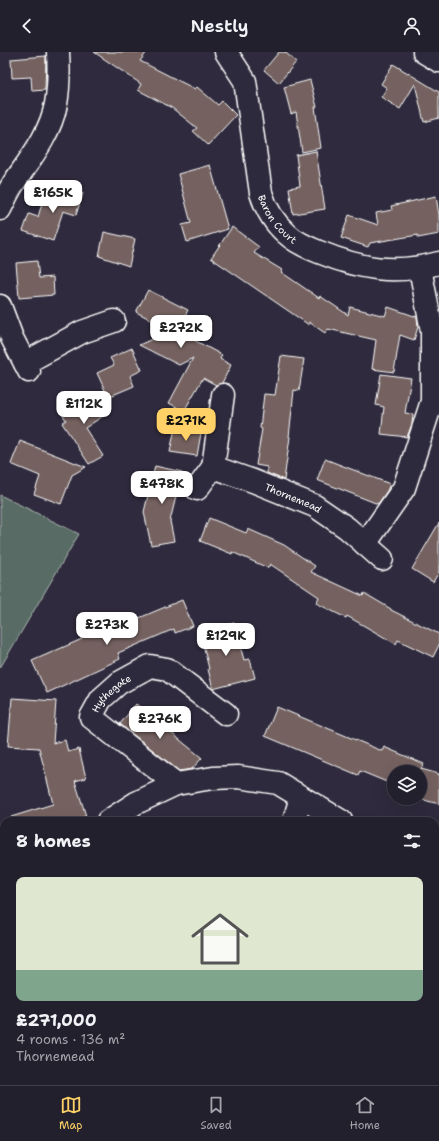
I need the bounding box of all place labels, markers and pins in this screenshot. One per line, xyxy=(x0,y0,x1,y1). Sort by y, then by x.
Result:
pin: £165K xyxy=(25,180,81,214)
pin: £272K xyxy=(153,315,209,349)
pin: £112K xyxy=(56,391,112,425)
pin: £271K xyxy=(158,408,214,442)
pin: £478K xyxy=(134,471,190,505)
pin: £273K xyxy=(79,612,135,646)
pin: £129K xyxy=(198,623,254,657)
pin: £276K xyxy=(132,706,188,740)

